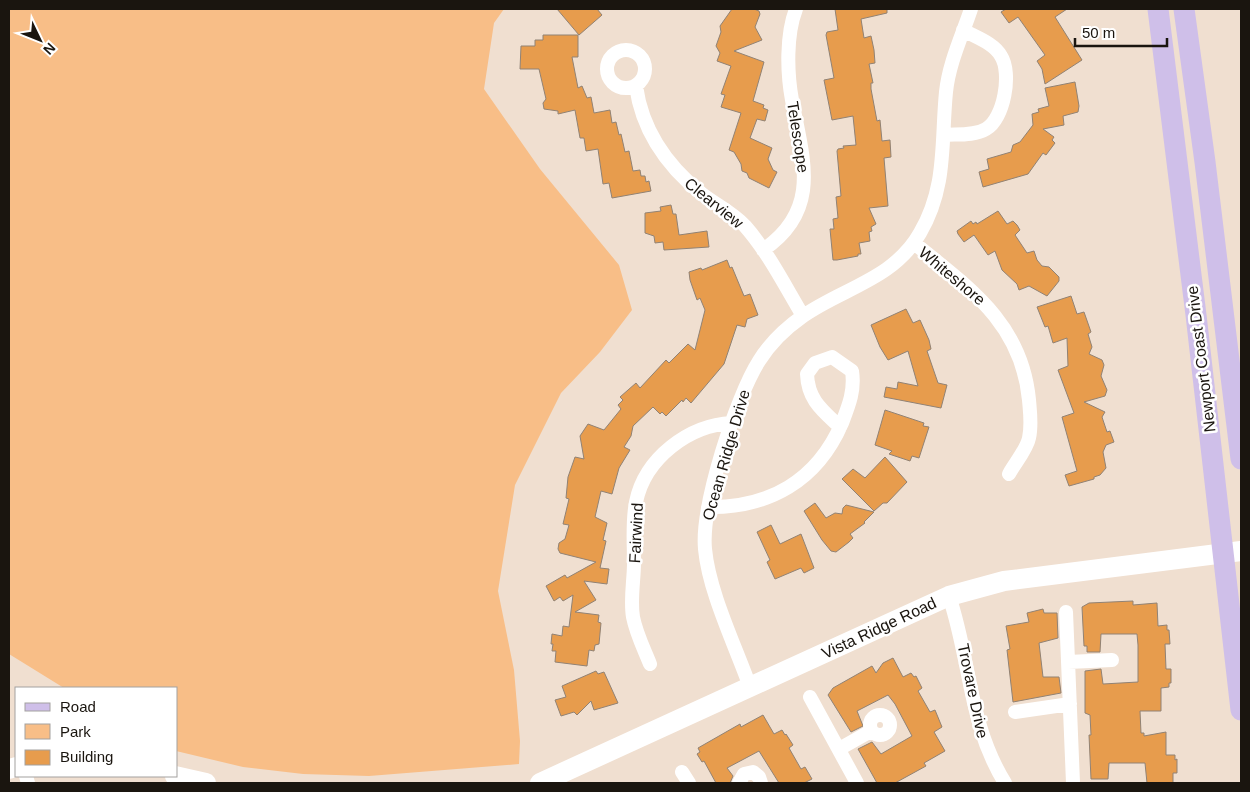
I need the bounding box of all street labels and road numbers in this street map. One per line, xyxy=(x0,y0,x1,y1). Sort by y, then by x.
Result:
street label: Telescope xyxy=(784,100,812,174)
street label: Clearview xyxy=(681,174,747,232)
street label: Whiteshore xyxy=(916,243,989,309)
street label: Newport Coast Drive xyxy=(1184,285,1218,433)
street label: Ocean Ridge Drive xyxy=(699,388,753,522)
street label: Fairwind xyxy=(626,502,646,564)
street label: Vista Ridge Road xyxy=(819,594,939,662)
street label: Trovare Drive xyxy=(955,642,991,740)

